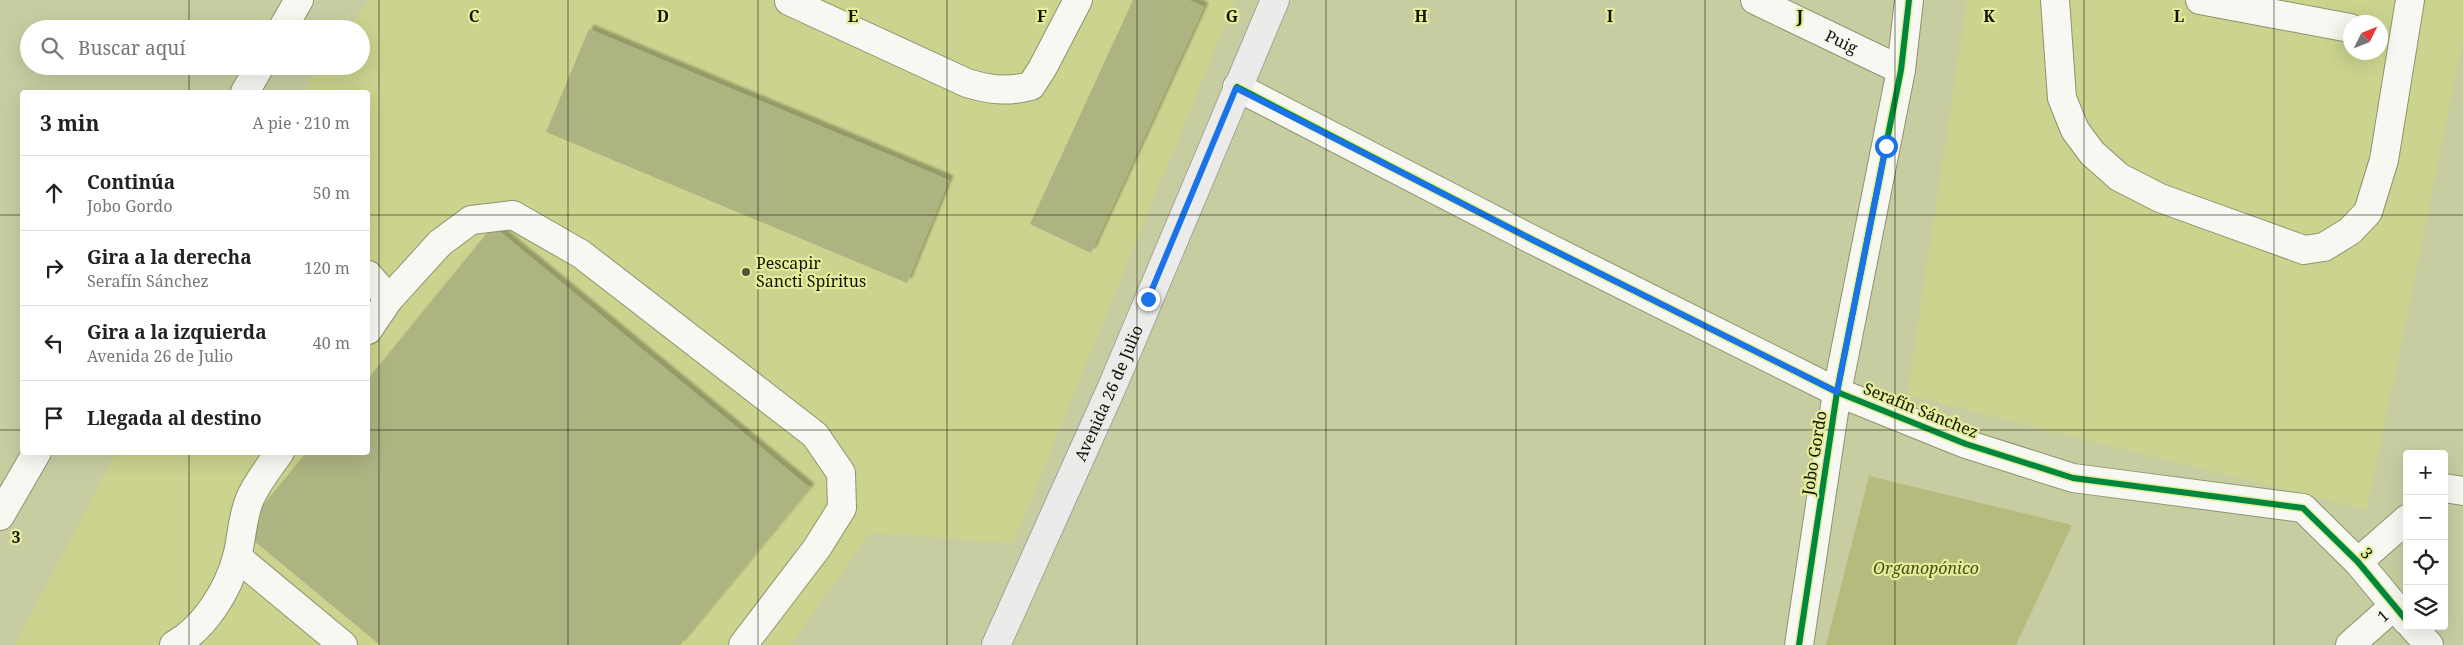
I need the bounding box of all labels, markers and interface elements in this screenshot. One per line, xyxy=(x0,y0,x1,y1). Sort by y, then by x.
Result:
text: C xyxy=(469,5,480,27)
text: D xyxy=(657,5,669,27)
text: E xyxy=(848,5,858,27)
text: F xyxy=(1037,5,1047,27)
text: G xyxy=(1226,5,1238,27)
text: H xyxy=(1414,5,1428,27)
text: I xyxy=(1607,5,1613,27)
text: J xyxy=(1796,5,1804,27)
text: K xyxy=(1983,5,1995,27)
text: L xyxy=(2174,5,2184,27)
north arrow xyxy=(2343,15,2388,60)
search box xyxy=(20,20,370,75)
street label: Puig xyxy=(1822,24,1862,59)
icon: search xyxy=(38,34,66,62)
text: Buscar aquí xyxy=(78,35,186,61)
text: 3 min xyxy=(40,109,99,137)
text: A pie · 210 m xyxy=(253,112,350,134)
route start xyxy=(1875,135,1898,158)
text: Continúa xyxy=(87,169,175,195)
icon: ahead xyxy=(40,179,68,207)
text: 50 m xyxy=(313,182,350,204)
text: Jobo Gordo xyxy=(87,195,172,217)
text: Gira a la derecha xyxy=(87,244,252,270)
place label: Pescapir Sancti Spíritus xyxy=(756,252,866,292)
icon: right xyxy=(40,254,68,282)
text: 120 m xyxy=(304,257,350,279)
marker: Pescapir Sancti Spíritus xyxy=(740,266,752,278)
text: Serafín Sánchez xyxy=(87,270,209,292)
route end xyxy=(1137,288,1160,311)
text: Gira a la izquierda xyxy=(87,319,267,345)
street label: Avenida 26 de Julio xyxy=(1069,322,1148,465)
icon: left xyxy=(40,329,68,357)
text: 40 m xyxy=(313,332,350,354)
text: Avenida 26 de Julio xyxy=(87,345,233,367)
street label: Serafín Sánchez xyxy=(1860,377,1982,443)
icon: arrive xyxy=(40,404,68,432)
text: Llegada al destino xyxy=(87,405,262,431)
street label: Jobo Gordo xyxy=(1796,409,1832,498)
map controls xyxy=(2403,450,2448,630)
button: + xyxy=(2403,450,2448,495)
button: − xyxy=(2403,495,2448,540)
text: 3 xyxy=(11,526,21,548)
button: locate xyxy=(2403,540,2448,585)
street label: 3 xyxy=(2356,542,2378,564)
park label: Organopónico xyxy=(1873,557,1979,579)
button: layers xyxy=(2403,585,2448,630)
street label: 1 xyxy=(2372,605,2394,627)

